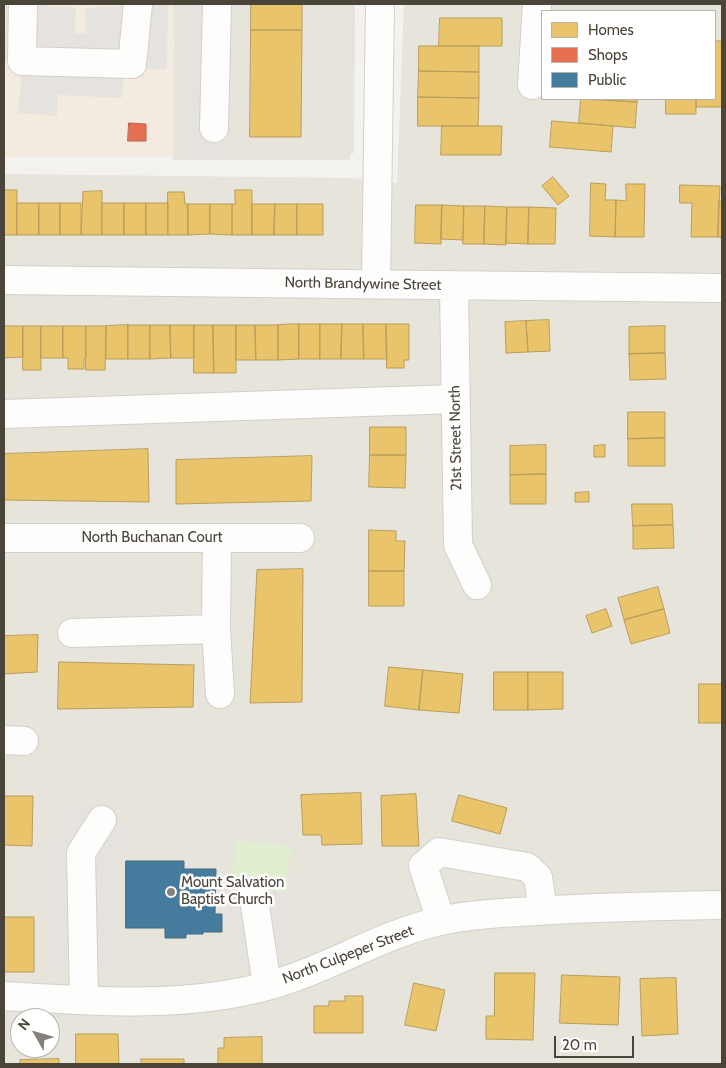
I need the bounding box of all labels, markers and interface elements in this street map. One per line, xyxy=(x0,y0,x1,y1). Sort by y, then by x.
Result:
legend xyxy=(541,10,716,100)
text: Homes xyxy=(588,21,634,39)
text: Shops xyxy=(588,46,628,64)
text: Public xyxy=(588,71,626,89)
street label: North Brandywine Street xyxy=(284,274,442,294)
street label: 21st Street North xyxy=(446,385,466,491)
street label: North Buchanan Court xyxy=(81,529,223,547)
place label: Mount Salvation Baptist Church xyxy=(181,874,284,909)
marker: Mount Salvation Baptist Church xyxy=(165,886,177,898)
street label: North Culpeper Street xyxy=(280,922,416,988)
north arrow xyxy=(10,1008,60,1058)
text: N xyxy=(14,1015,34,1034)
scale bar xyxy=(556,1026,636,1058)
text: 20 m xyxy=(562,1036,597,1054)

